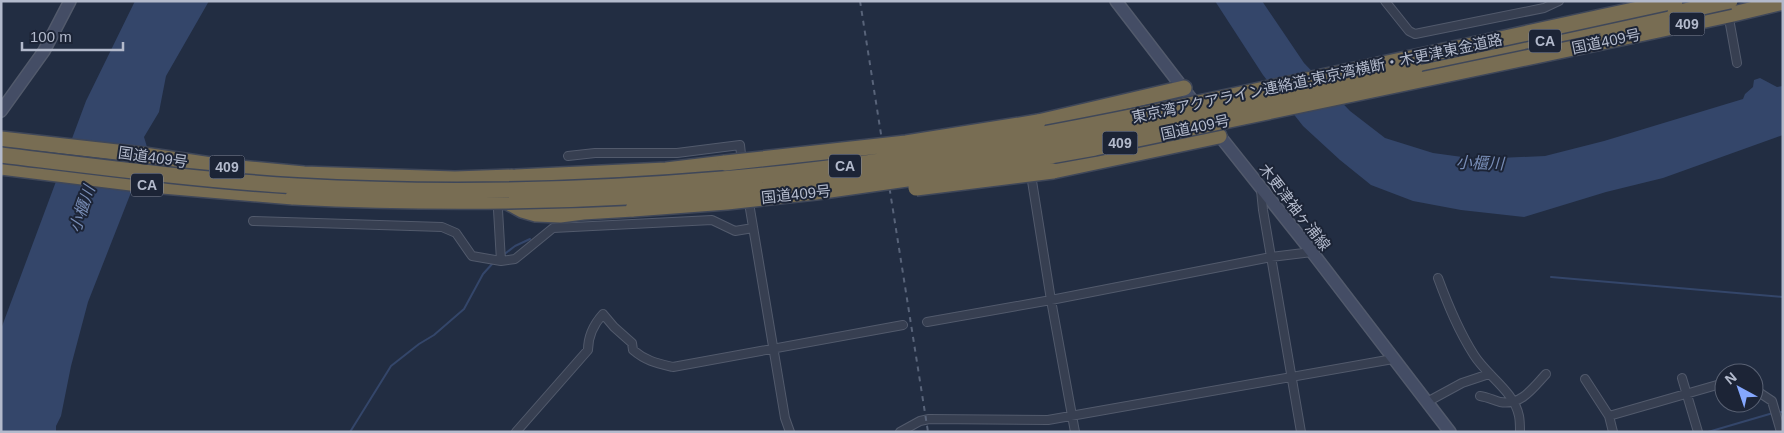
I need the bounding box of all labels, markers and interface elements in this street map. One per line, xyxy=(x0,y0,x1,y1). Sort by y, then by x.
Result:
road number: 409 xyxy=(1670,12,1704,36)
scale bar xyxy=(22,20,124,52)
street label: 国道409号 xyxy=(1570,25,1642,57)
text: 100 m xyxy=(30,28,72,45)
road number: CA xyxy=(1529,29,1561,52)
street label: 東京湾アクアライン連絡道;東京湾横断・木更津東金道路 xyxy=(1130,30,1504,126)
street label: 国道409号 xyxy=(1159,111,1231,143)
road number: 409 xyxy=(1102,132,1138,154)
street label: 国道409号 xyxy=(117,144,189,170)
road number: CA xyxy=(829,154,861,178)
water label: 小櫃川 xyxy=(1456,154,1506,172)
road number: 409 xyxy=(210,156,244,178)
street label: 木更津袖ヶ浦線 xyxy=(1256,160,1334,254)
road number: CA xyxy=(131,174,163,196)
water label: 小櫃川 xyxy=(66,182,98,234)
street label: 国道409号 xyxy=(760,182,832,206)
north arrow xyxy=(1714,363,1764,413)
text: N xyxy=(1722,369,1740,387)

